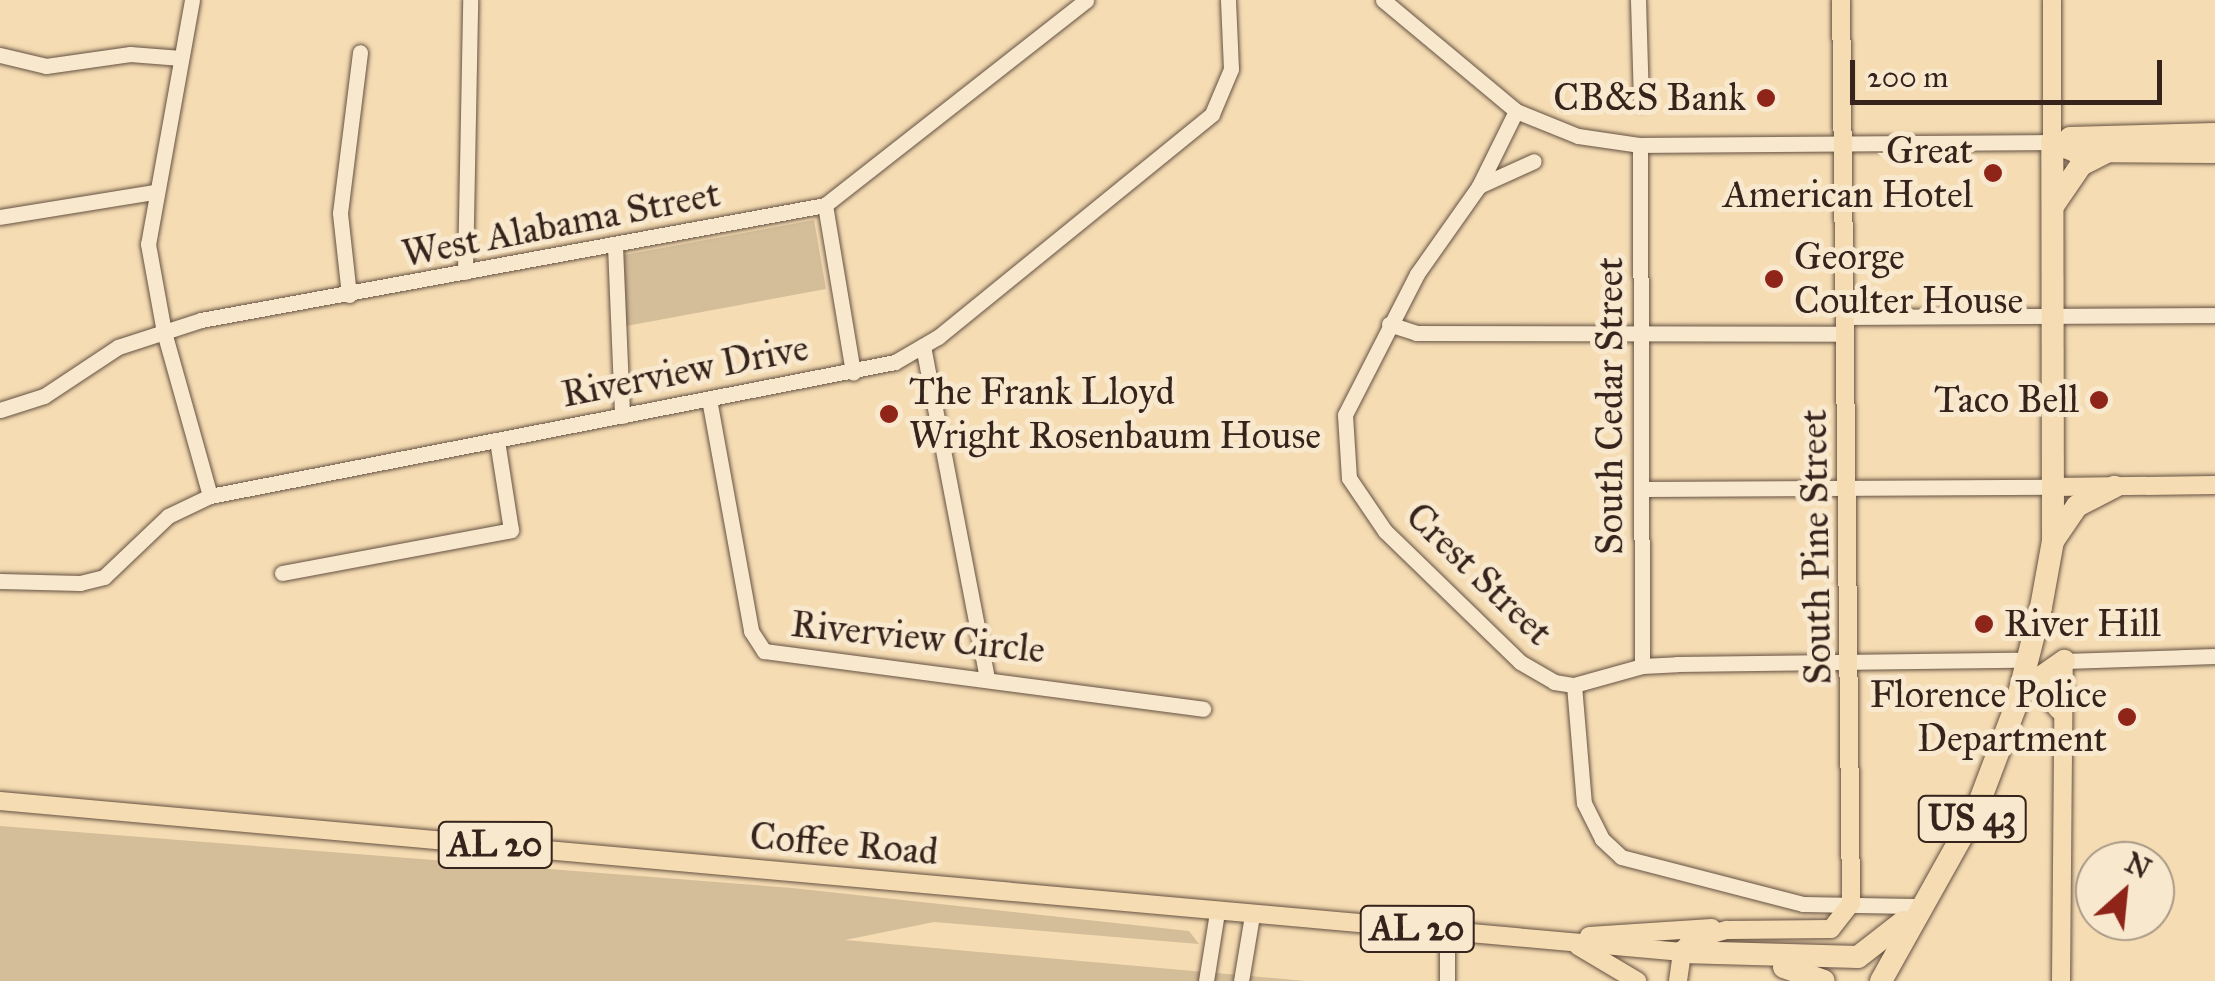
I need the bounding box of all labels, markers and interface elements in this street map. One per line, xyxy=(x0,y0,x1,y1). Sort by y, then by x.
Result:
scale bar xyxy=(1855,40,2168,102)
text: 200 m xyxy=(1867,59,1948,95)
place label: CB&S Bank xyxy=(1553,75,1746,121)
marker: CB&S Bank xyxy=(1755,87,1777,109)
place label: Great American Hotel xyxy=(1723,128,1973,218)
marker: Great American Hotel xyxy=(1982,162,2004,184)
street label: West Alabama Street xyxy=(398,171,724,277)
place label: George Coulter House xyxy=(1794,234,2023,323)
street label: South Cedar Street xyxy=(1587,257,1633,555)
marker: George Coulter House xyxy=(1763,268,1785,290)
street label: Riverview Drive xyxy=(558,325,812,417)
place label: The Frank Lloyd Wright Rosenbaum House xyxy=(909,369,1321,458)
place label: Taco Bell xyxy=(1934,377,2079,423)
marker: Taco Bell xyxy=(2088,389,2110,411)
marker: The Frank Lloyd Wright Rosenbaum House xyxy=(878,403,900,425)
street label: South Pine Street xyxy=(1791,409,1841,685)
street label: Crest Street xyxy=(1396,493,1562,655)
street label: Riverview Circle xyxy=(789,601,1047,673)
place label: River Hill xyxy=(2004,601,2161,647)
marker: River Hill xyxy=(1973,613,1995,635)
place label: Florence Police Department xyxy=(1870,672,2107,762)
marker: Florence Police Department xyxy=(2116,706,2138,728)
road number: US 43 xyxy=(1917,789,2027,849)
street label: Coffee Road xyxy=(748,813,940,875)
road number: AL 20 xyxy=(438,815,552,875)
north arrow xyxy=(2075,841,2175,941)
text: N xyxy=(2119,845,2156,887)
road number: AL 20 xyxy=(1360,899,1474,959)

